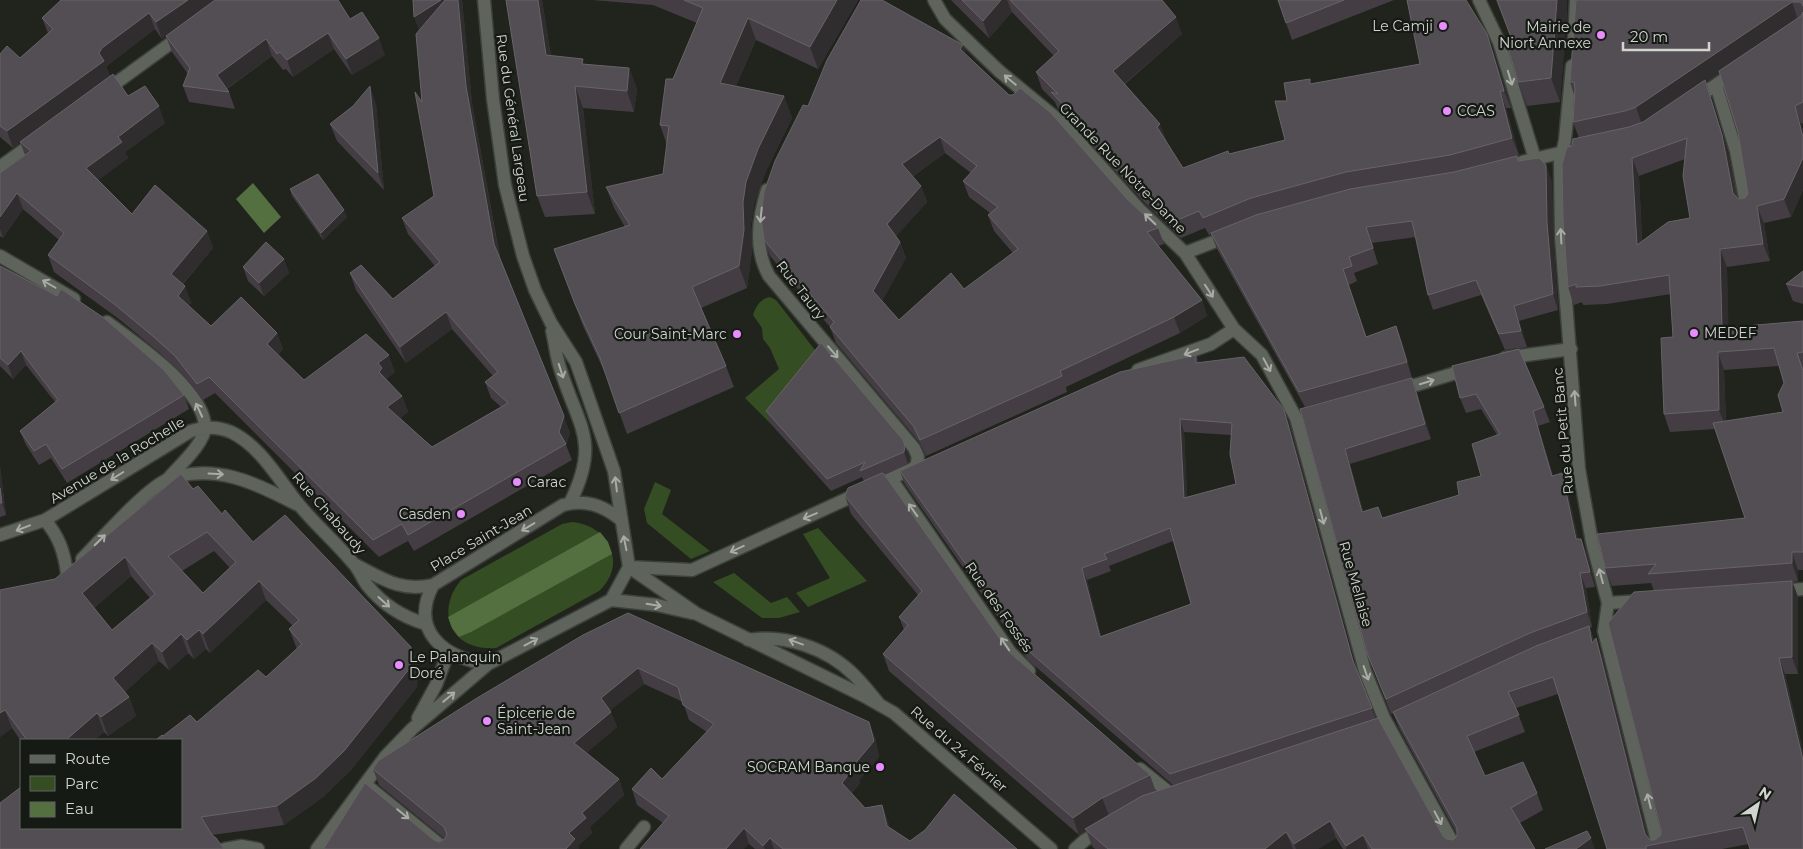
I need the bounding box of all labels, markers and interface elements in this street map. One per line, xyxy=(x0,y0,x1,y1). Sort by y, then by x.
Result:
place label: Le Camji xyxy=(1372,17,1433,35)
place label: Mairie de Niort Annexe xyxy=(1499,18,1591,52)
marker: Le Camji xyxy=(1437,20,1449,32)
scale bar xyxy=(1623,20,1709,52)
text: 20 m xyxy=(1630,27,1668,46)
marker: Mairie de Niort Annexe xyxy=(1595,29,1607,41)
street label: Rue du Général Largeau xyxy=(492,33,534,203)
one-way arrow xyxy=(1505,69,1515,85)
one-way arrow xyxy=(1004,74,1017,86)
street label: Grande Rue Notre-Dame xyxy=(1056,99,1190,237)
place label: CCAS xyxy=(1457,102,1495,120)
marker: CCAS xyxy=(1441,105,1453,117)
one-way arrow xyxy=(756,207,766,223)
one-way arrow xyxy=(1144,213,1156,225)
one-way arrow xyxy=(1556,229,1566,245)
street label: Rue Taury xyxy=(772,257,830,323)
one-way arrow xyxy=(43,279,57,289)
one-way arrow xyxy=(1205,284,1215,298)
place label: MEDEF xyxy=(1704,324,1757,342)
place label: Cour Saint-Marc xyxy=(614,325,727,343)
marker: MEDEF xyxy=(1688,327,1700,339)
marker: Cour Saint-Marc xyxy=(731,328,743,340)
one-way arrow xyxy=(827,346,839,359)
one-way arrow xyxy=(1184,347,1199,357)
one-way arrow xyxy=(1262,357,1272,372)
one-way arrow xyxy=(557,362,566,378)
street label: Rue du Petit Banc xyxy=(1548,367,1578,495)
one-way arrow xyxy=(1419,377,1434,386)
one-way arrow xyxy=(1570,391,1579,407)
one-way arrow xyxy=(194,403,203,418)
street label: Avenue de la Rochelle xyxy=(46,413,188,507)
street label: Rue Chabaudy xyxy=(288,468,370,558)
one-way arrow xyxy=(207,469,223,478)
one-way arrow xyxy=(110,471,124,481)
place label: Carac xyxy=(527,473,566,491)
marker: Carac xyxy=(511,476,523,488)
one-way arrow xyxy=(610,476,620,492)
street label: Place Saint-Jean xyxy=(427,501,535,575)
one-way arrow xyxy=(908,503,918,517)
place label: Casden xyxy=(399,505,451,523)
marker: Casden xyxy=(455,508,467,520)
one-way arrow xyxy=(1317,508,1327,524)
one-way arrow xyxy=(803,512,818,522)
one-way arrow xyxy=(521,523,535,533)
one-way arrow xyxy=(16,524,31,534)
one-way arrow xyxy=(94,534,107,546)
one-way arrow xyxy=(619,535,629,551)
street label: Rue Mellaise xyxy=(1335,539,1377,629)
one-way arrow xyxy=(730,545,745,554)
street label: Rue des Fossés xyxy=(961,558,1037,656)
one-way arrow xyxy=(1596,568,1605,584)
one-way arrow xyxy=(378,596,391,608)
one-way arrow xyxy=(646,600,662,610)
one-way arrow xyxy=(523,637,538,646)
one-way arrow xyxy=(788,637,804,646)
one-way arrow xyxy=(1000,637,1010,651)
place label: Le Palanquin Doré xyxy=(409,648,501,682)
marker: Le Palanquin Doré xyxy=(393,659,405,671)
one-way arrow xyxy=(1362,664,1372,680)
one-way arrow xyxy=(442,692,455,703)
street label: Rue du 24 Février xyxy=(907,702,1011,796)
place label: Épicerie de Saint-Jean xyxy=(497,704,575,738)
marker: Épicerie de Saint-Jean xyxy=(481,715,493,727)
legend xyxy=(20,739,182,829)
text: Route xyxy=(65,749,110,768)
place label: SOCRAM Banque xyxy=(747,758,870,776)
marker: SOCRAM Banque xyxy=(874,761,886,773)
text: Parc xyxy=(65,774,99,793)
north arrow xyxy=(1733,779,1783,829)
text: N xyxy=(1756,783,1775,804)
one-way arrow xyxy=(1644,794,1653,810)
text: Eau xyxy=(65,799,94,818)
one-way arrow xyxy=(396,809,409,820)
one-way arrow xyxy=(1434,810,1443,825)

